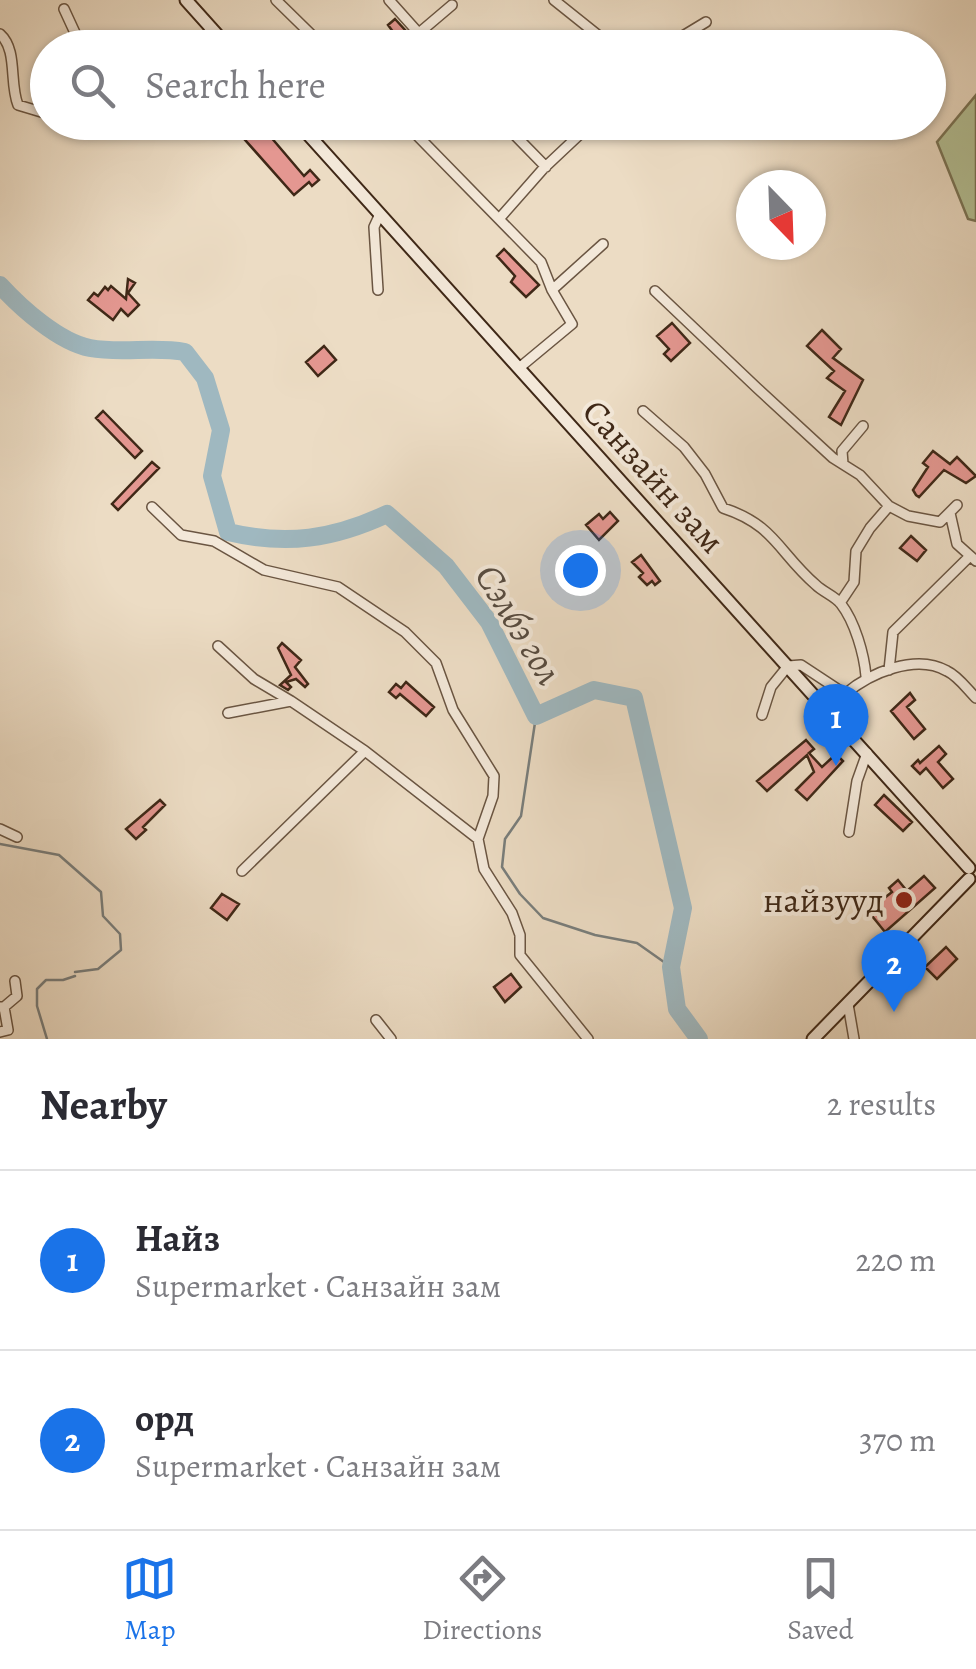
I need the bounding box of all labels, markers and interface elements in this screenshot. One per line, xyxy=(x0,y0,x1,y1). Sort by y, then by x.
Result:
search box xyxy=(30,30,946,140)
icon: search xyxy=(65,58,120,113)
text: Search here xyxy=(145,59,326,111)
north arrow xyxy=(736,170,826,260)
street label: Санзайн зам xyxy=(572,389,736,563)
your location xyxy=(555,545,606,596)
water label: Сэлбэ гол xyxy=(463,554,575,694)
pin: 1 xyxy=(804,684,868,766)
place label: найзууд xyxy=(763,876,884,924)
marker: найзууд xyxy=(893,889,915,911)
pin: 2 xyxy=(862,930,926,1012)
text: Nearby xyxy=(40,1076,167,1133)
text: 2 results xyxy=(827,1082,936,1126)
text: Найз xyxy=(135,1212,220,1264)
text: 1 xyxy=(67,1238,78,1282)
text: 220 m xyxy=(856,1238,936,1282)
text: Supermarket · Санзайн зам xyxy=(135,1264,501,1308)
text: орд xyxy=(135,1392,194,1444)
text: 2 xyxy=(65,1418,80,1462)
text: 370 m xyxy=(859,1418,936,1462)
text: Supermarket · Санзайн зам xyxy=(135,1444,501,1488)
tab: Map xyxy=(122,1551,177,1649)
tab: Directions xyxy=(422,1551,542,1649)
tab: Saved xyxy=(787,1551,854,1649)

